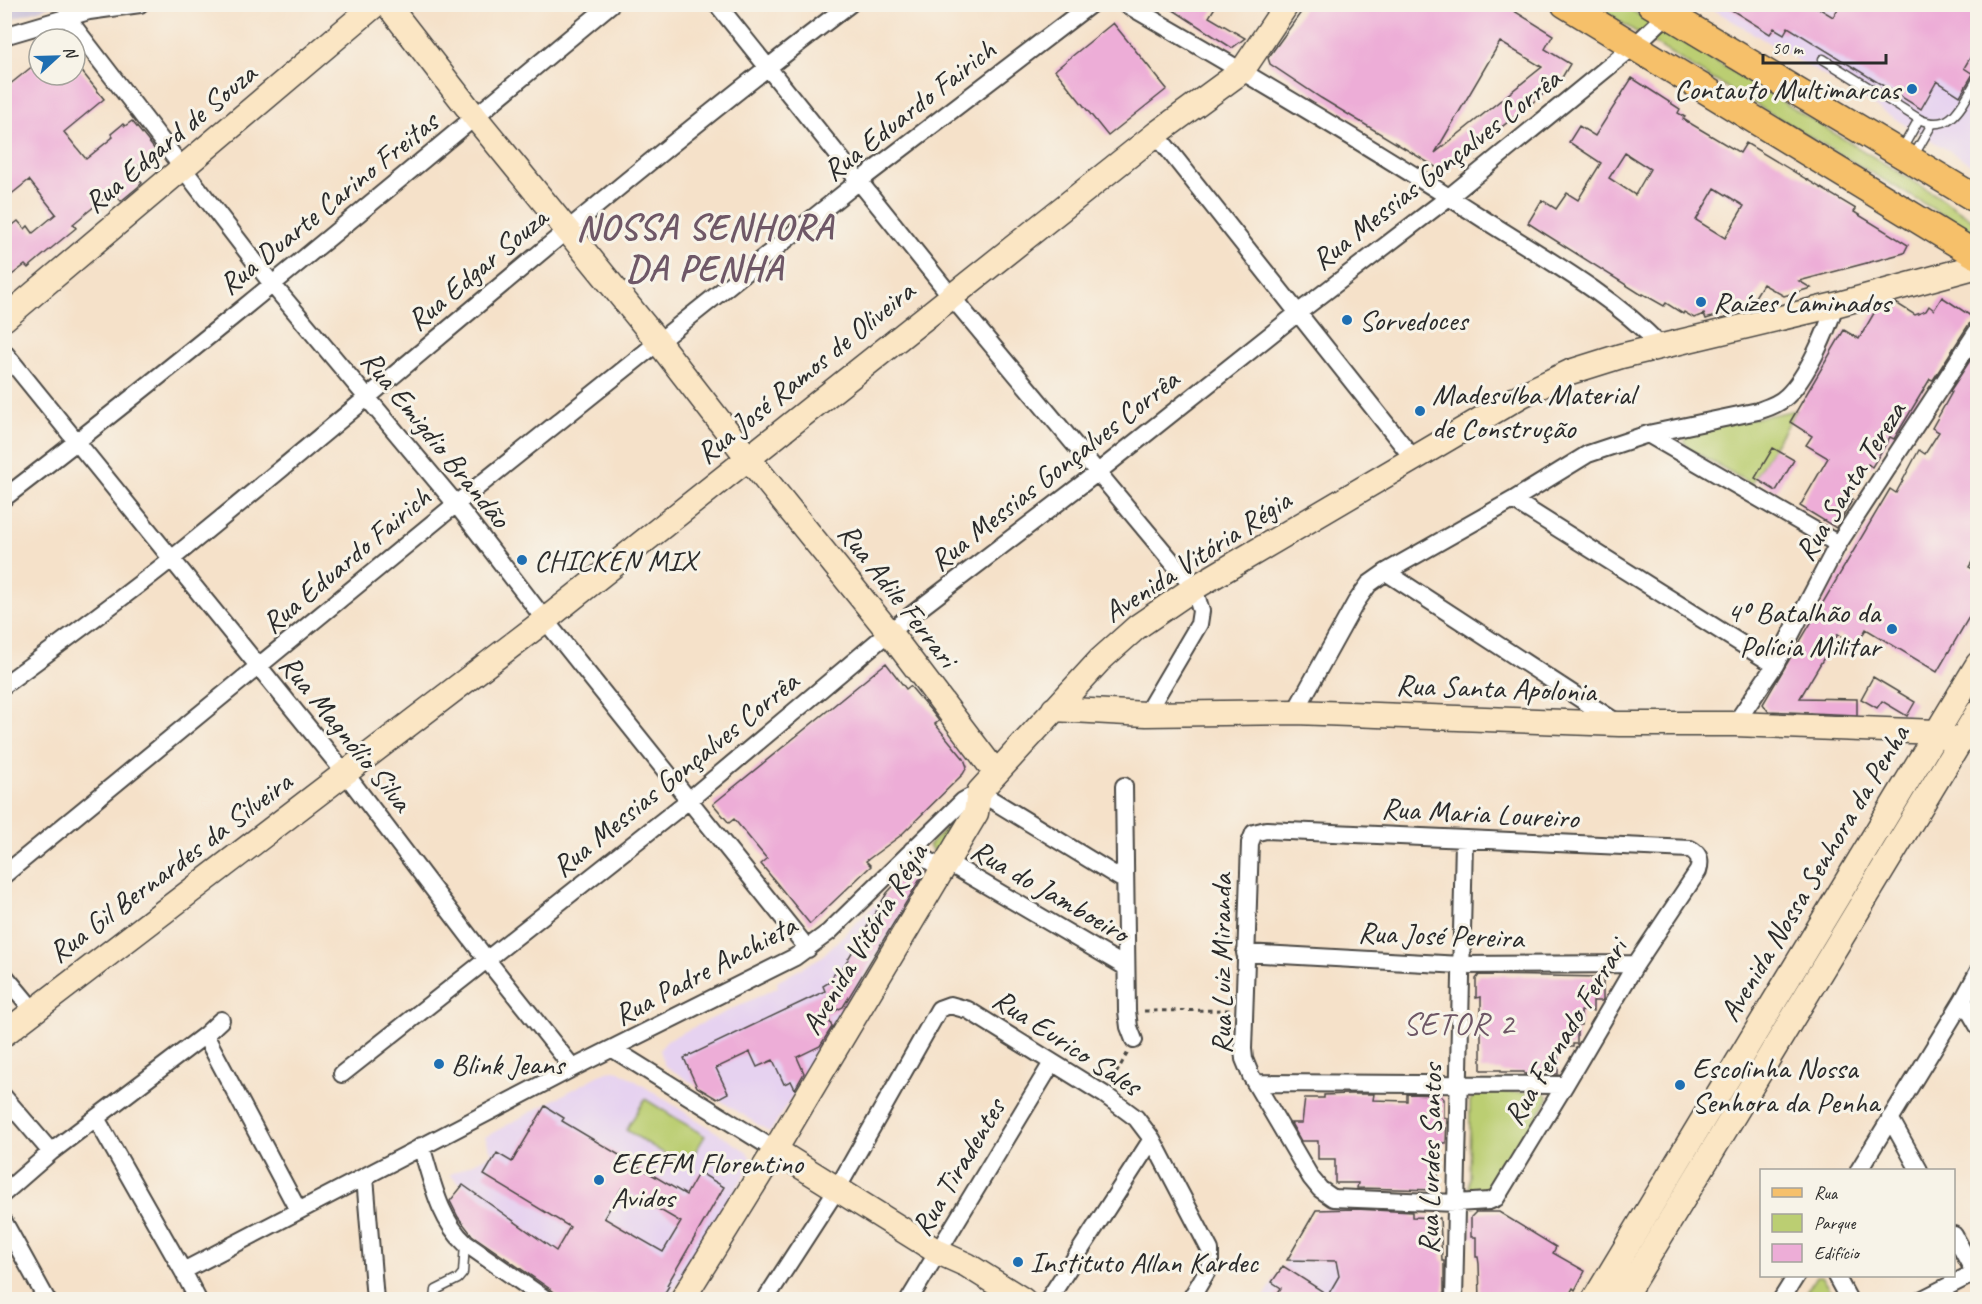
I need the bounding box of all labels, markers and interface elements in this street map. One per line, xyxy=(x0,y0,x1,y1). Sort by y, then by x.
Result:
north arrow xyxy=(27,27,87,87)
scale bar xyxy=(1763,27,1886,65)
street label: Rua Eduardo Fairich xyxy=(815,30,1003,189)
text: 50 m xyxy=(1772,37,1805,59)
text: N xyxy=(59,43,82,63)
street label: Rua Edgard de Souza xyxy=(76,54,266,221)
street label: Rua Messias Gonçalves Corrêa xyxy=(1304,59,1570,278)
place label: Contauto Multimarcas xyxy=(1674,70,1903,108)
marker: Contauto Multimarcas xyxy=(1905,82,1919,96)
street label: Rua Duarte Carino Freitas xyxy=(211,101,447,303)
street label: Rua Edgar Souza xyxy=(399,197,557,339)
district label: NOSSA SENHORA DA PENHA xyxy=(576,204,835,291)
street label: Rua José Ramos de Oliveira xyxy=(688,271,924,472)
place label: Raízes Laminados xyxy=(1713,283,1893,321)
marker: Raízes Laminados xyxy=(1694,295,1708,309)
place label: Sorvedoces xyxy=(1359,301,1470,339)
marker: Sorvedoces xyxy=(1340,313,1354,327)
street label: Rua Emigdio Brandão xyxy=(353,343,520,537)
street label: Rua Messias Gonçalves Corrêa xyxy=(922,360,1188,579)
place label: Madesulba Material de Construção xyxy=(1432,375,1640,447)
street label: Rua Santa Tereza xyxy=(1786,393,1915,568)
marker: Madesulba Material de Construção xyxy=(1413,404,1427,418)
street label: Rua Eduardo Fairich xyxy=(254,478,439,642)
street label: Avenida Vitória Régia xyxy=(1096,480,1300,631)
street label: Rua Adile Ferrari xyxy=(830,515,968,678)
place label: CHICKEN MIX xyxy=(534,541,700,579)
marker: CHICKEN MIX xyxy=(515,553,529,567)
place label: 4º Batalhão da Polícia Militar xyxy=(1727,593,1883,665)
marker: 4º Batalhão da Polícia Militar xyxy=(1885,622,1899,636)
street label: Rua Magnólio Silva xyxy=(271,647,422,821)
street label: Rua Messias Gonçalves Corrêa xyxy=(544,662,808,885)
street label: Rua Santa Apolonia xyxy=(1395,666,1599,711)
street label: Avenida Nossa Senhora da Penha xyxy=(1710,716,1919,1028)
street label: Rua Gil Bernardes da Silveira xyxy=(41,762,301,971)
street label: Rua Maria Loureiro xyxy=(1380,789,1581,837)
street label: Rua do Jamboeiro xyxy=(964,831,1139,953)
street label: Avenida Vitória Régia xyxy=(792,835,937,1041)
street label: Rua Luiz Miranda xyxy=(1202,872,1240,1054)
street label: Rua Padre Anchieta xyxy=(607,905,804,1034)
street label: Rua José Pereira xyxy=(1358,913,1526,957)
street label: Rua Fernado Ferrari xyxy=(1494,929,1637,1132)
street label: Rua Eurico Sales xyxy=(986,980,1151,1106)
district label: SETOR 2 xyxy=(1403,1003,1516,1044)
place label: Blink Jeans xyxy=(451,1045,567,1083)
place label: Escolinha Nossa Senhora da Penha xyxy=(1692,1049,1882,1121)
marker: Blink Jeans xyxy=(432,1057,446,1071)
street label: Rua Lurdes Santos xyxy=(1409,1061,1451,1254)
marker: Escolinha Nossa Senhora da Penha xyxy=(1673,1078,1687,1092)
street label: Rua Tiradentes xyxy=(902,1089,1015,1243)
place label: EEEFM Florentino Avidos xyxy=(611,1144,804,1216)
legend xyxy=(1760,1169,1955,1277)
marker: EEEFM Florentino Avidos xyxy=(592,1173,606,1187)
text: Rua xyxy=(1814,1182,1839,1204)
text: Parque xyxy=(1814,1212,1856,1234)
text: Edifício xyxy=(1814,1242,1860,1264)
place label: Instituto Allan Kardec xyxy=(1030,1243,1259,1281)
marker: Instituto Allan Kardec xyxy=(1011,1255,1025,1269)

